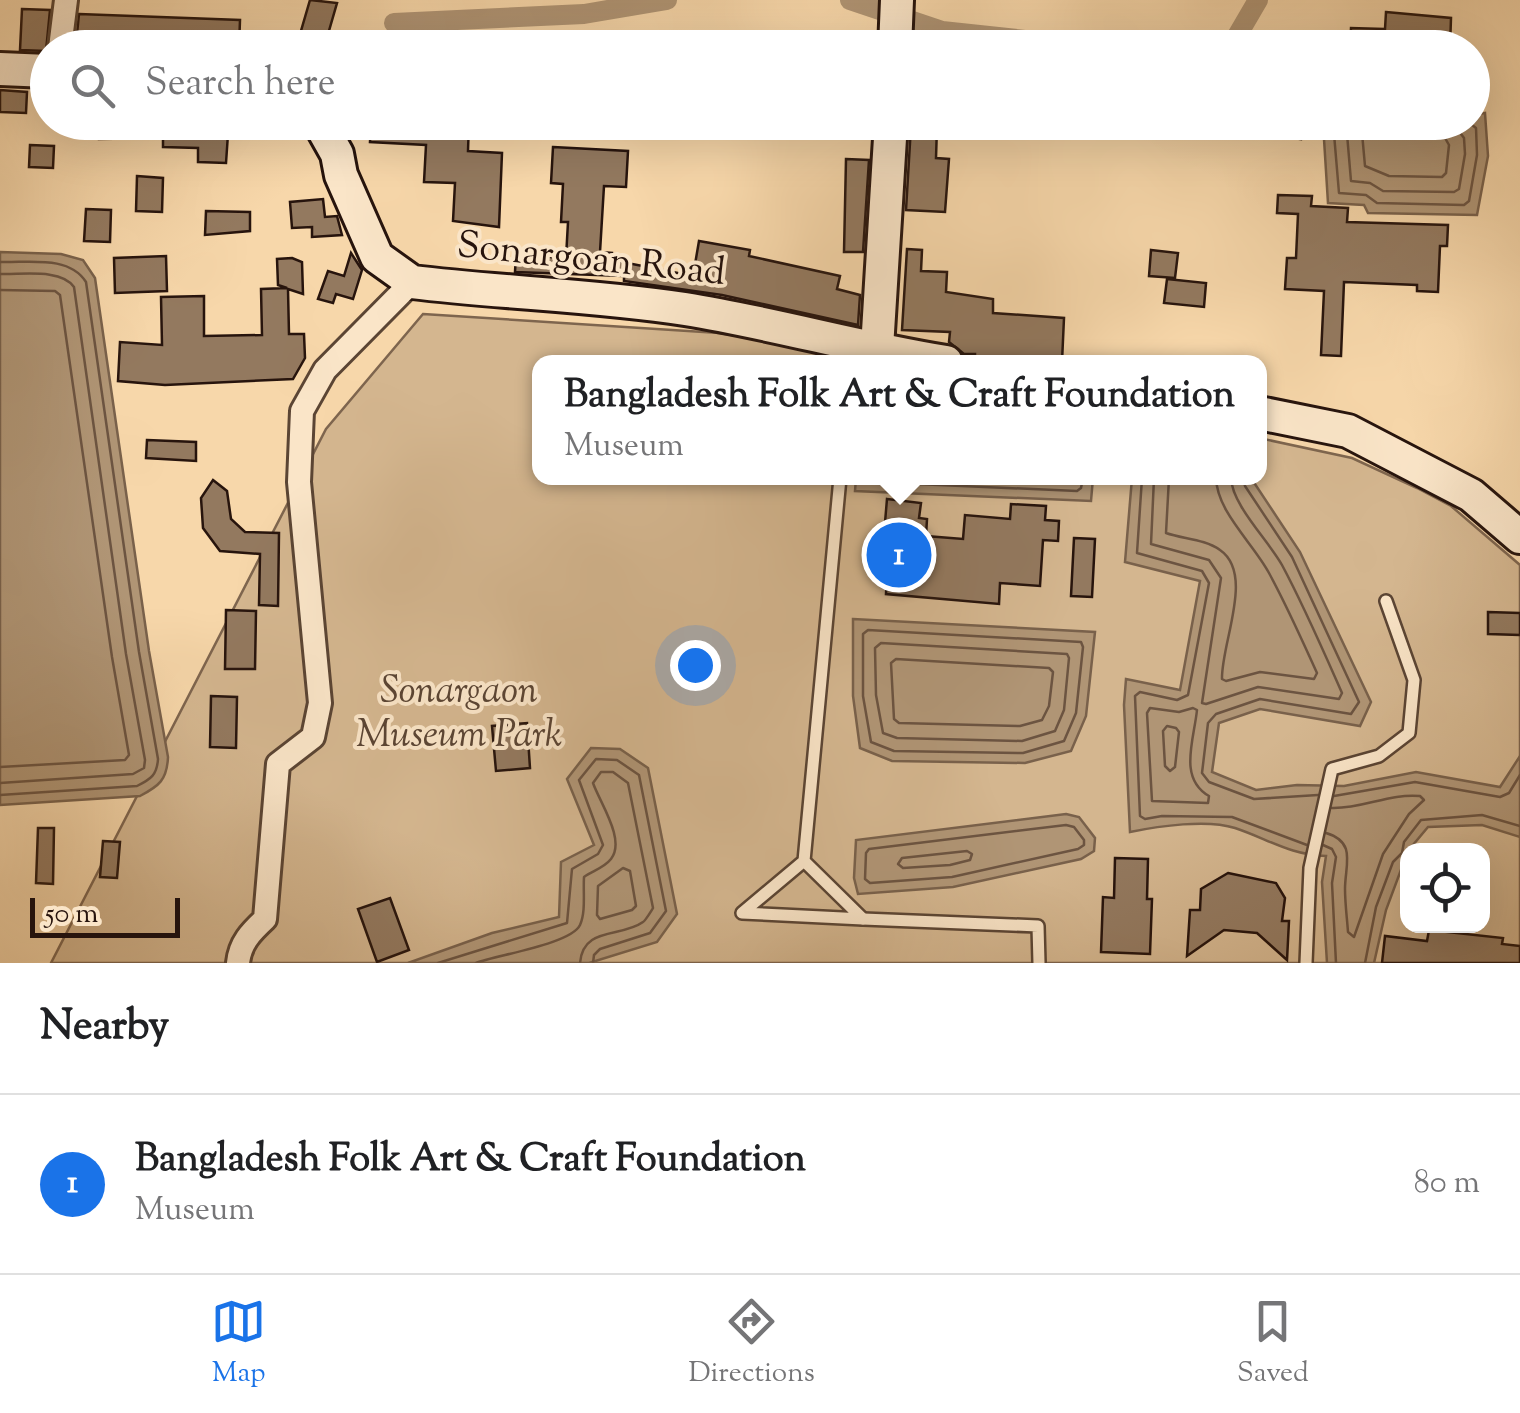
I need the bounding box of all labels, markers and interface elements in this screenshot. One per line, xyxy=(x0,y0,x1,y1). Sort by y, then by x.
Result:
search box xyxy=(30,30,1490,140)
icon: search xyxy=(65,58,120,113)
text: Search here xyxy=(145,58,336,112)
street label: Sonargoan Road xyxy=(454,220,728,302)
popup xyxy=(532,355,1267,485)
text: Bangladesh Folk Art & Craft Foundation xyxy=(564,370,1235,424)
text: Museum xyxy=(564,424,684,470)
pin: 1 xyxy=(866,518,932,592)
your location xyxy=(670,640,721,691)
park label: Sonargaon Museum Park xyxy=(356,666,562,764)
map controls xyxy=(1400,843,1490,933)
button: locate xyxy=(1400,843,1490,933)
scale bar xyxy=(30,893,180,938)
text: 50 m xyxy=(45,895,99,935)
text: Nearby xyxy=(40,998,169,1058)
text: Bangladesh Folk Art & Craft Foundation xyxy=(135,1134,806,1188)
text: 1 xyxy=(67,1161,78,1207)
text: 80 m xyxy=(1414,1161,1480,1207)
text: Museum xyxy=(135,1188,255,1234)
tab: Map xyxy=(211,1294,266,1394)
tab: Directions xyxy=(688,1294,815,1394)
tab: Saved xyxy=(1237,1294,1309,1394)

